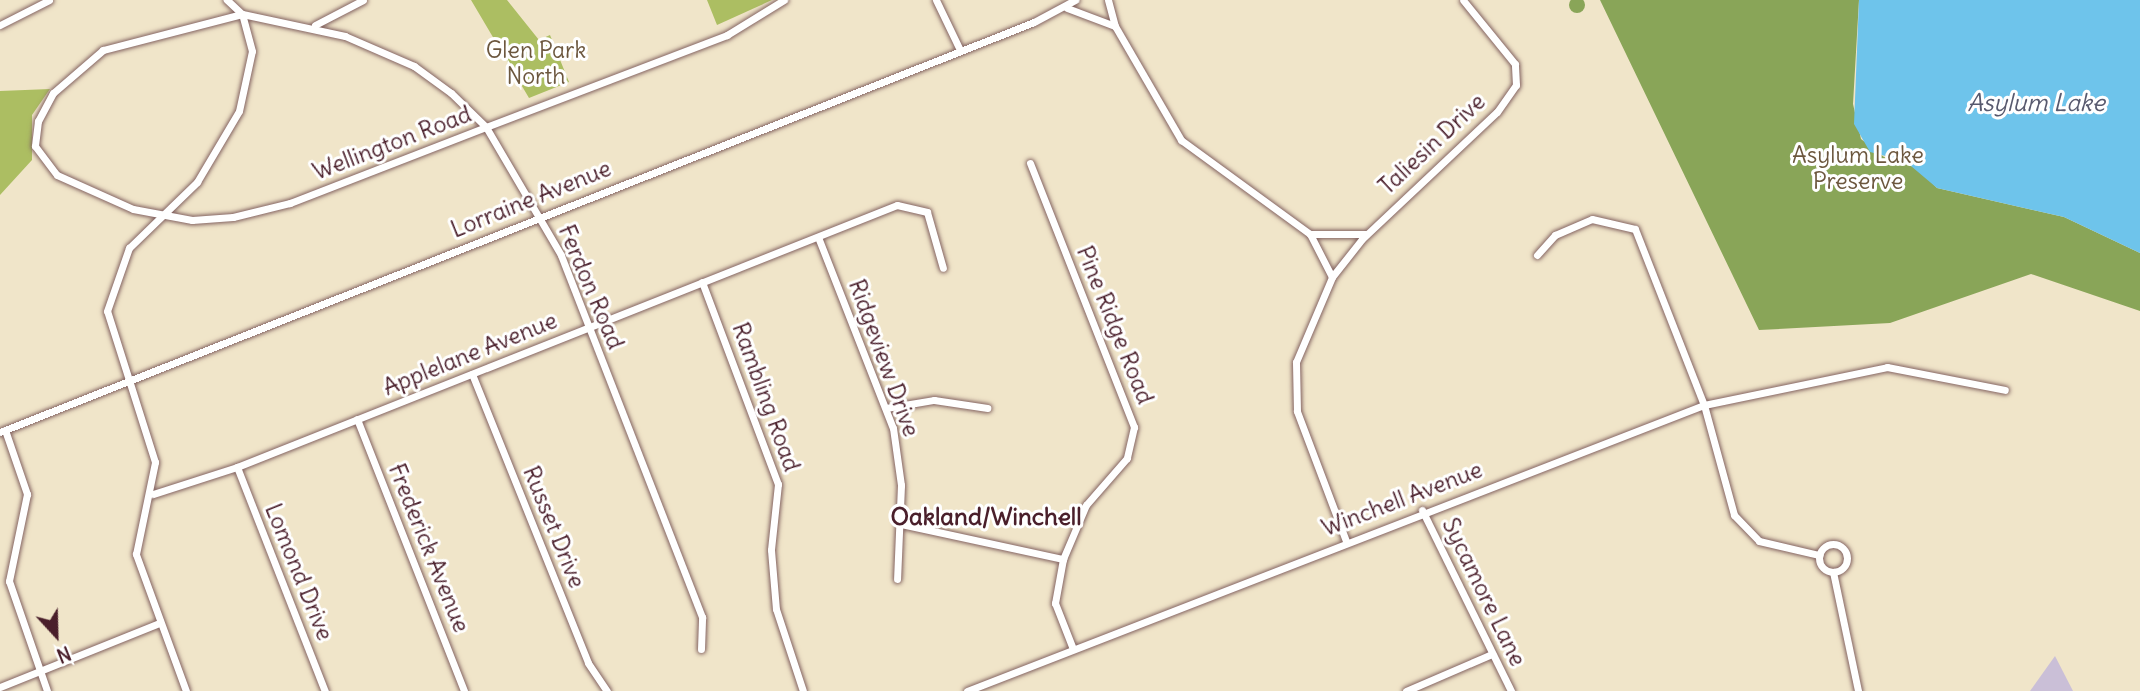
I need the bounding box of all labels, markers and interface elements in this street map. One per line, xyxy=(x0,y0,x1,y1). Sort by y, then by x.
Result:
park label: Glen Park North xyxy=(486,36,586,90)
street label: Taliesin Drive xyxy=(1373,88,1491,200)
water label: Asylum Lake xyxy=(1967,89,2105,117)
street label: Wellington Road xyxy=(309,100,475,186)
park label: Asylum Lake Preserve xyxy=(1792,141,1924,195)
street label: Lorraine Avenue xyxy=(447,154,615,244)
street label: Ferdon Road xyxy=(552,221,630,353)
street label: Pine Ridge Road xyxy=(1071,242,1159,408)
street label: Ridgeview Drive xyxy=(843,276,925,440)
street label: Applelane Avenue xyxy=(379,307,561,401)
street label: Rambling Road xyxy=(726,319,806,475)
street label: Winchell Avenue xyxy=(1318,456,1486,542)
street label: Frederick Avenue xyxy=(383,460,475,636)
street label: Russet Drive xyxy=(517,462,591,592)
street label: Lomond Drive xyxy=(259,500,339,644)
district label: Oakland/Winchell xyxy=(890,503,1082,531)
street label: Sycamore Lane xyxy=(1436,513,1532,671)
north arrow xyxy=(21,600,91,670)
text: N xyxy=(53,641,74,668)

